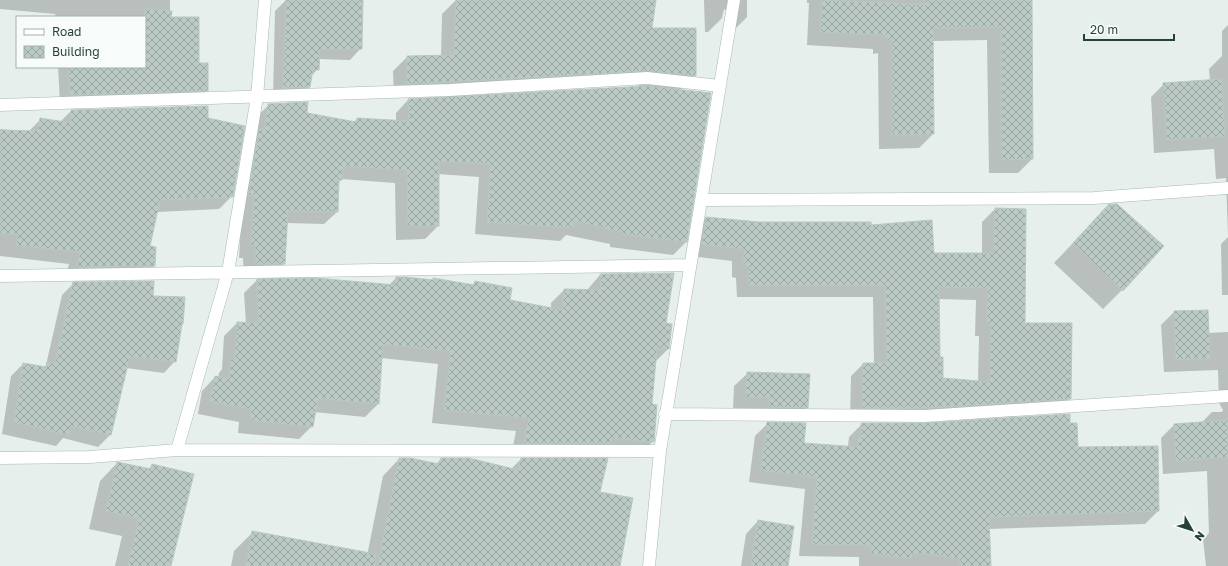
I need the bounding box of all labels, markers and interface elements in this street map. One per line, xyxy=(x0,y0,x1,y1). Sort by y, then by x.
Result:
legend xyxy=(16,16,146,68)
scale bar xyxy=(1084,16,1174,42)
text: 20 m xyxy=(1090,22,1118,37)
text: Road xyxy=(52,24,81,39)
text: Building xyxy=(52,44,100,59)
north arrow xyxy=(1172,510,1212,550)
text: N xyxy=(1192,529,1208,544)

